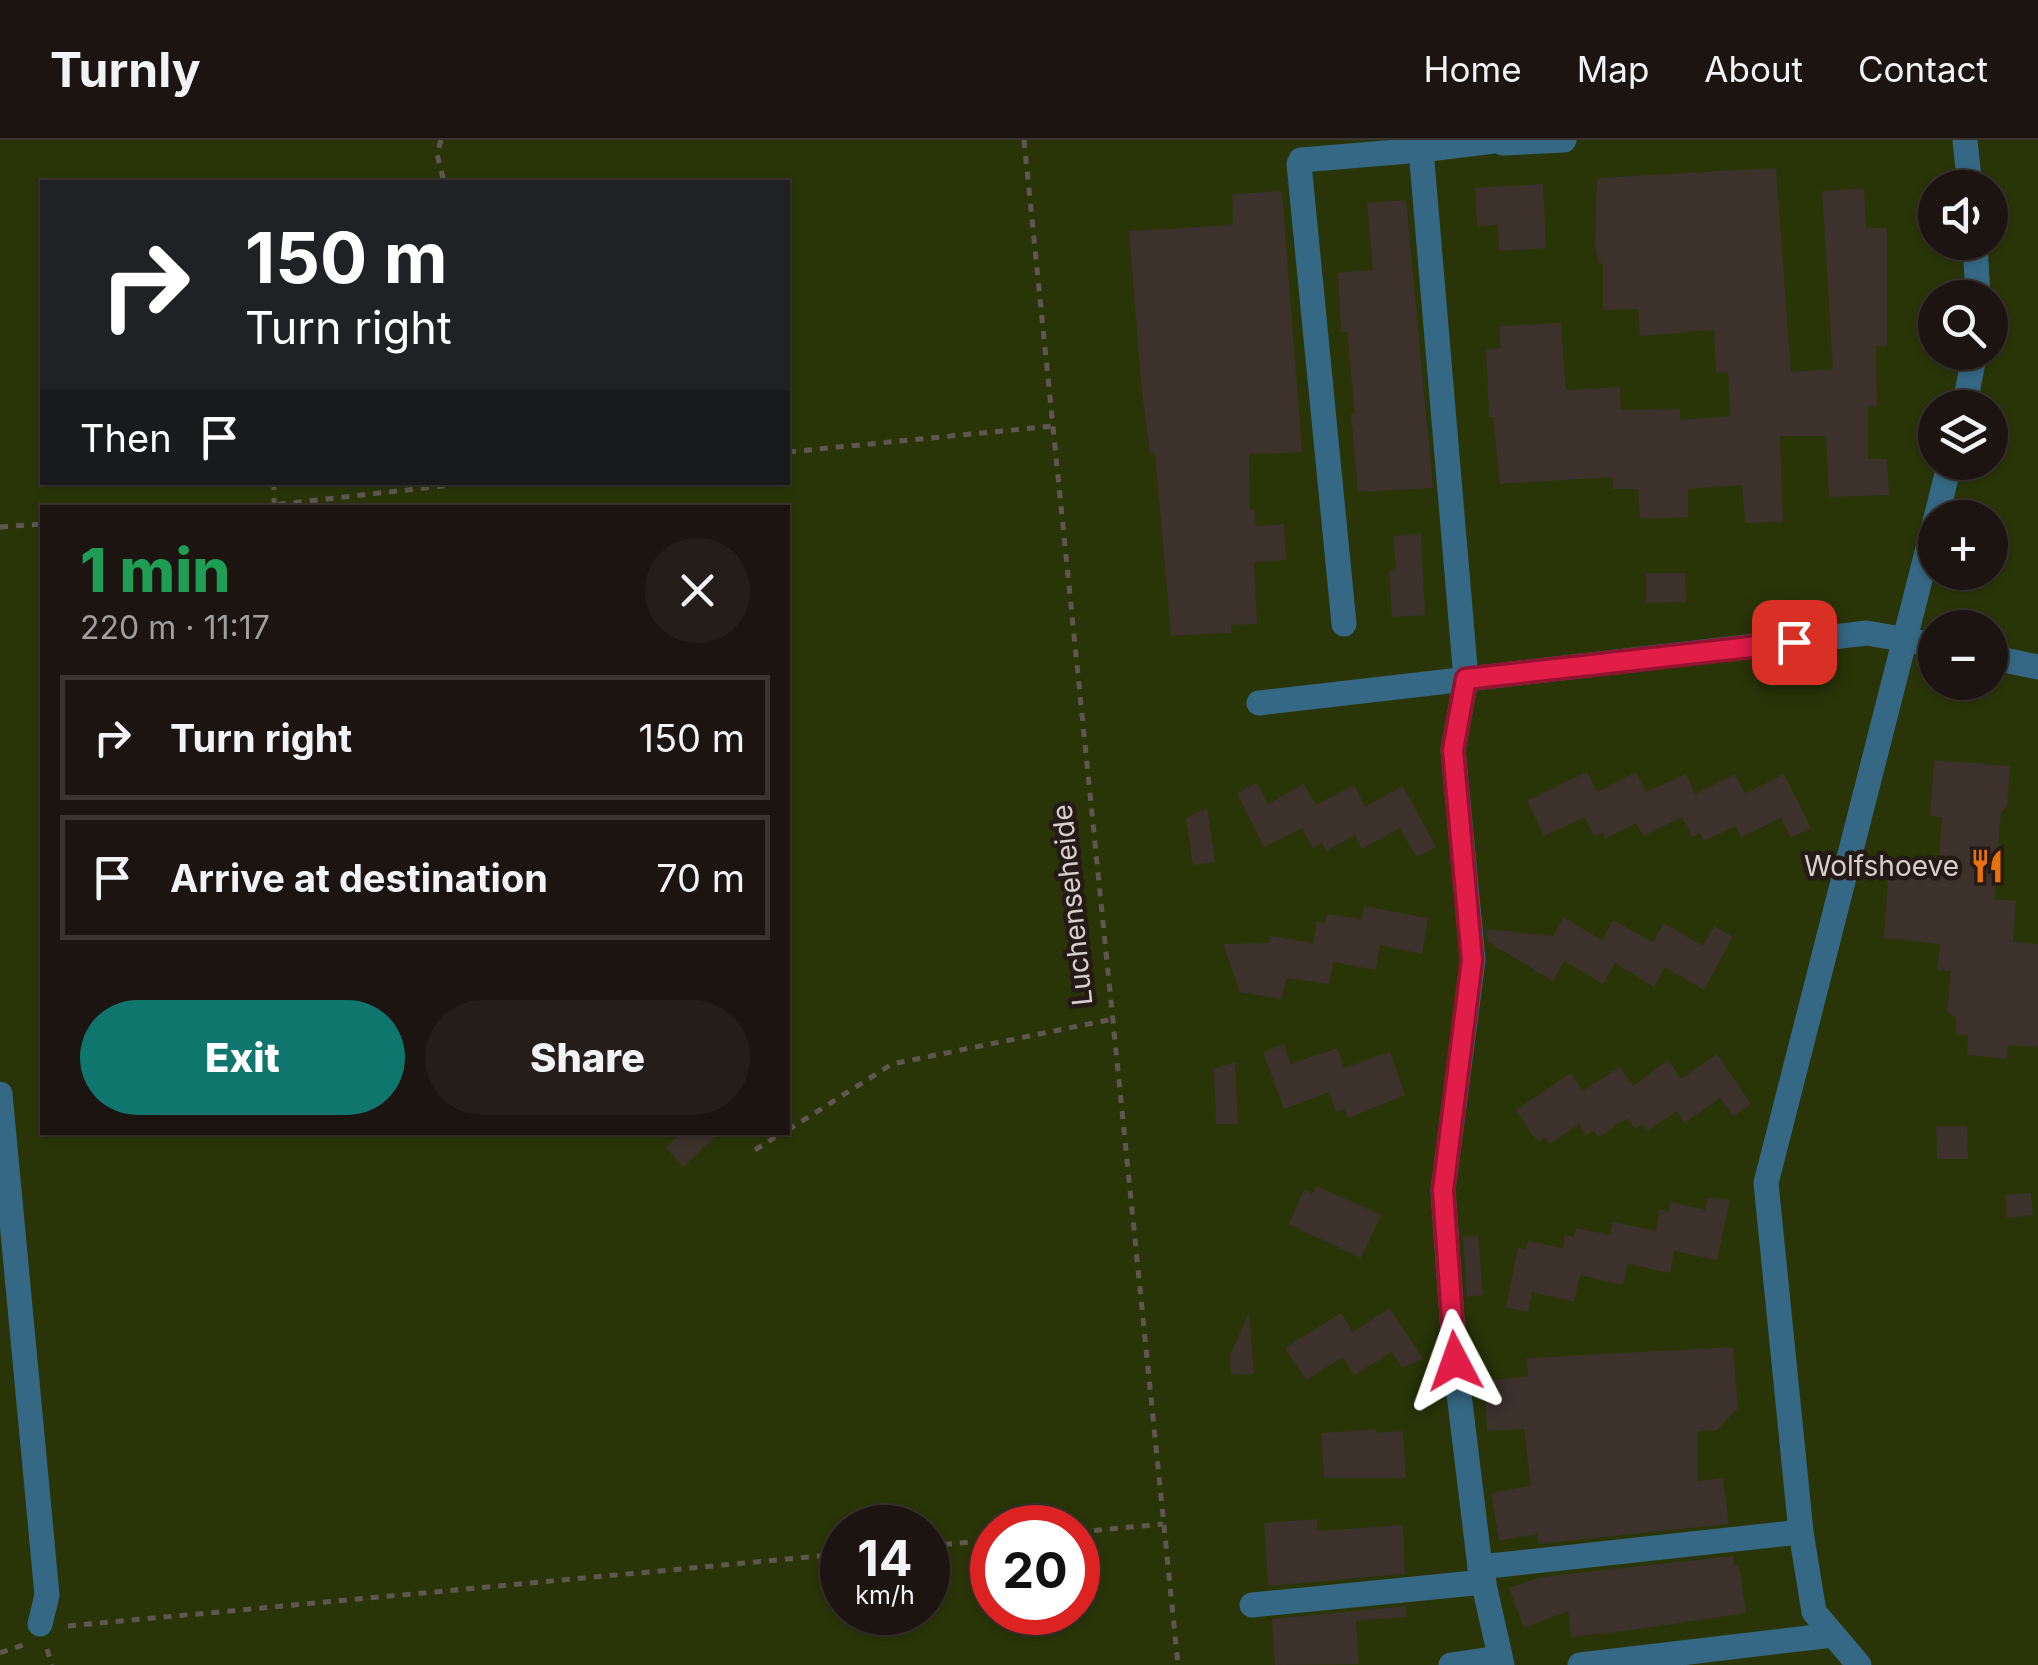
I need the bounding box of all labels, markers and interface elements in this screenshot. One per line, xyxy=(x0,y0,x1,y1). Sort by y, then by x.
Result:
text: Turnly xyxy=(50,40,201,99)
text: Home xyxy=(1424,48,1522,90)
text: Map xyxy=(1577,48,1649,90)
text: About xyxy=(1704,48,1803,90)
text: Contact xyxy=(1858,48,1988,90)
map controls xyxy=(1918,170,2008,700)
button: sound xyxy=(1918,170,2008,260)
text: 150 m xyxy=(245,215,448,300)
icon: right xyxy=(80,220,210,350)
button: search xyxy=(1918,280,2008,370)
text: Turn right xyxy=(245,300,452,355)
button: layers xyxy=(1918,390,2008,480)
icon: arrive xyxy=(192,410,247,465)
text: Then xyxy=(80,415,172,461)
button: + xyxy=(1918,500,2008,590)
text: 1 min xyxy=(80,534,230,606)
button: close xyxy=(645,538,750,643)
pin xyxy=(1752,600,1837,685)
text: 220 m · 11:17 xyxy=(80,608,270,647)
button: − xyxy=(1918,610,2008,700)
icon: arrive xyxy=(1767,615,1822,670)
icon: right xyxy=(85,710,140,765)
text: Turn right xyxy=(170,715,352,761)
text: 150 m xyxy=(638,715,745,761)
street label: Luchenseheide xyxy=(1045,803,1099,1007)
restaurant icon: Wolfshoeve xyxy=(1968,847,2006,885)
place label: Wolfshoeve xyxy=(1804,849,1959,883)
icon: arrive xyxy=(85,850,140,905)
text: Arrive at destination xyxy=(170,855,548,901)
text: 70 m xyxy=(656,855,745,901)
button: Exit xyxy=(80,1000,405,1115)
button: Share xyxy=(425,1000,750,1115)
position arrow xyxy=(1403,1309,1507,1413)
speed limit sign: 20 xyxy=(970,1505,1100,1635)
text: 14 xyxy=(857,1528,913,1588)
text: km/h xyxy=(855,1580,915,1610)

